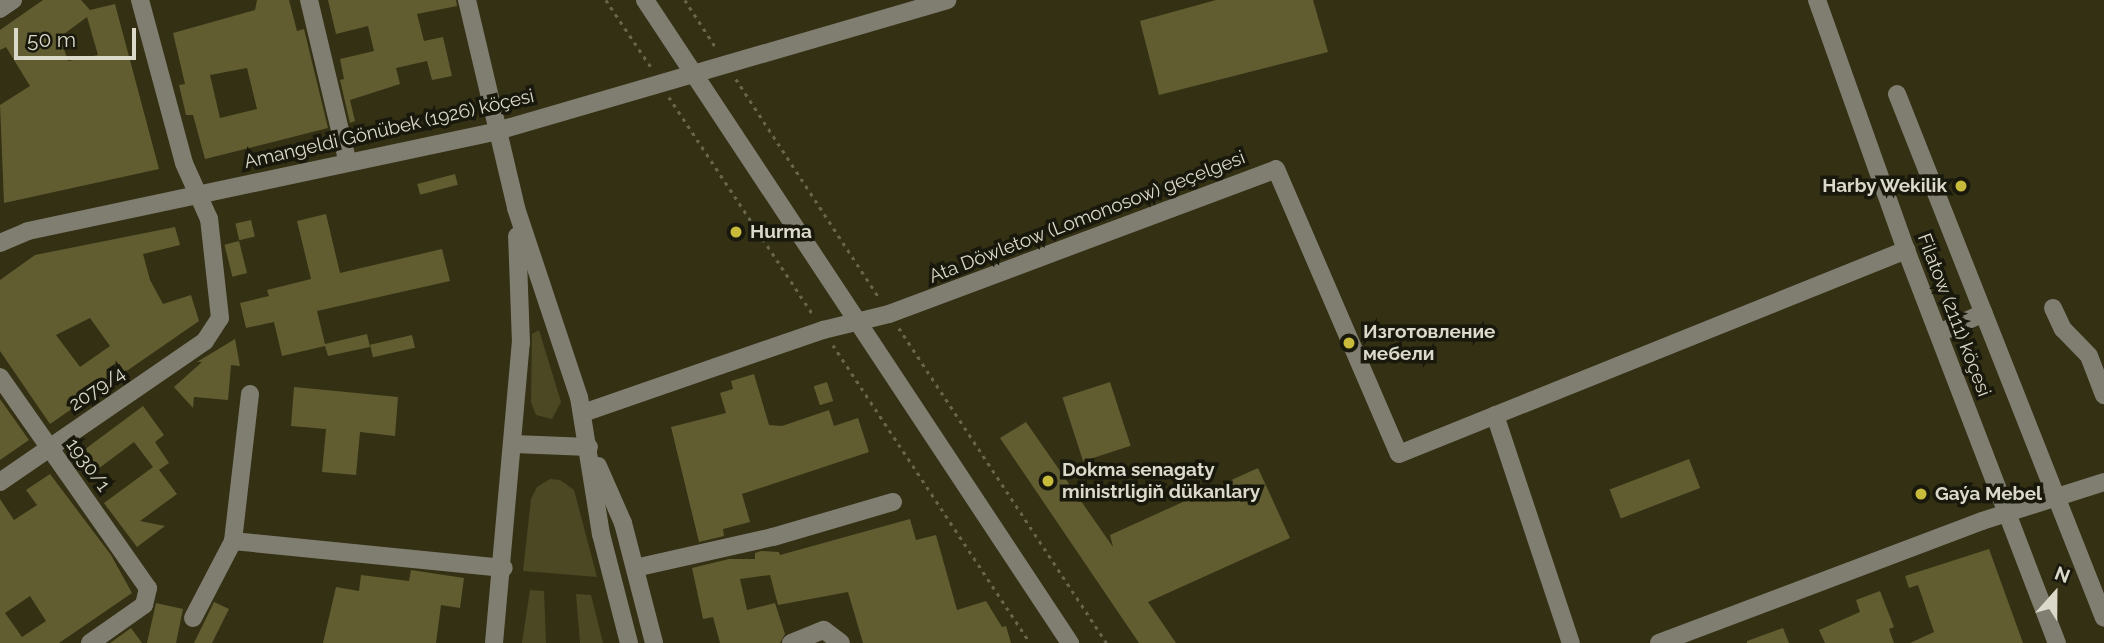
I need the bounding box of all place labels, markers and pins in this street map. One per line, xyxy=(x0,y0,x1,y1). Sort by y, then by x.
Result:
place label: Harby Wekilik xyxy=(1821,175,1947,197)
marker: Harby Wekilik xyxy=(1953,178,1969,194)
place label: Hurma xyxy=(750,221,812,243)
marker: Hurma xyxy=(728,224,744,240)
place label: Изготовление мебели xyxy=(1363,321,1495,365)
marker: Изготовление мебели xyxy=(1341,335,1357,351)
place label: Dokma senagaty ministrligiň dükanlary xyxy=(1062,459,1260,503)
marker: Dokma senagaty ministrligiň dükanlary xyxy=(1040,473,1056,489)
place label: Gaýa Mebel xyxy=(1935,483,2042,505)
marker: Gaýa Mebel xyxy=(1913,486,1929,502)

